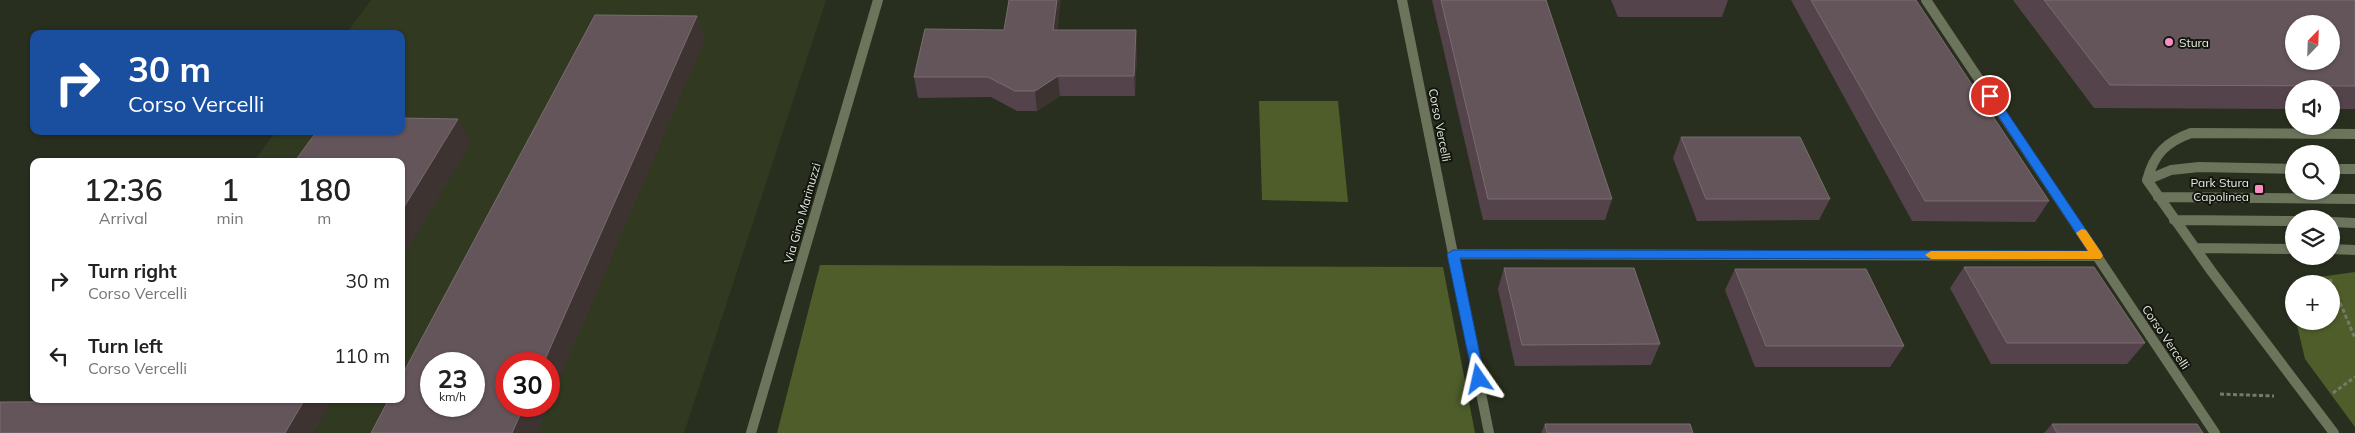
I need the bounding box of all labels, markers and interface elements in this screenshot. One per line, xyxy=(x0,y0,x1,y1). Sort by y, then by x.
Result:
north arrow xyxy=(2285,15,2340,70)
map controls xyxy=(2285,15,2340,330)
place label: Stura xyxy=(2179,35,2209,50)
marker: Stura xyxy=(2163,36,2175,48)
text: 30 m xyxy=(128,47,211,91)
icon: right xyxy=(45,50,110,115)
pin xyxy=(1969,75,2011,117)
button: sound xyxy=(2285,80,2340,135)
icon: arrive xyxy=(1976,82,2004,110)
street label: Corso Vercelli xyxy=(1426,87,1454,163)
text: Corso Vercelli xyxy=(128,90,264,118)
button: search xyxy=(2285,145,2340,200)
street label: Via Gino Marinuzzi xyxy=(780,161,824,265)
text: 12:36 xyxy=(84,171,163,209)
text: 1 xyxy=(221,171,239,209)
text: 180 xyxy=(297,171,351,209)
place label: Park Stura Capolinea xyxy=(2191,175,2249,204)
marker: Park Stura Capolinea xyxy=(2253,183,2265,195)
text: Arrival xyxy=(99,208,148,228)
text: min xyxy=(216,208,244,228)
text: m xyxy=(317,208,331,228)
button: layers xyxy=(2285,210,2340,265)
text: Turn right xyxy=(88,259,177,283)
icon: right xyxy=(45,267,73,295)
text: 30 m xyxy=(346,269,390,293)
button: + xyxy=(2285,275,2340,330)
text: Corso Vercelli xyxy=(88,283,187,303)
street label: Corso Vercelli xyxy=(2139,302,2193,372)
text: Turn left xyxy=(88,334,163,358)
icon: left xyxy=(45,342,73,370)
text: 110 m xyxy=(334,344,390,368)
speed limit sign: 30 xyxy=(495,352,560,417)
position arrow xyxy=(1452,352,1504,404)
text: Corso Vercelli xyxy=(88,358,187,378)
text: 23 xyxy=(437,363,468,394)
text: km/h xyxy=(439,389,466,404)

